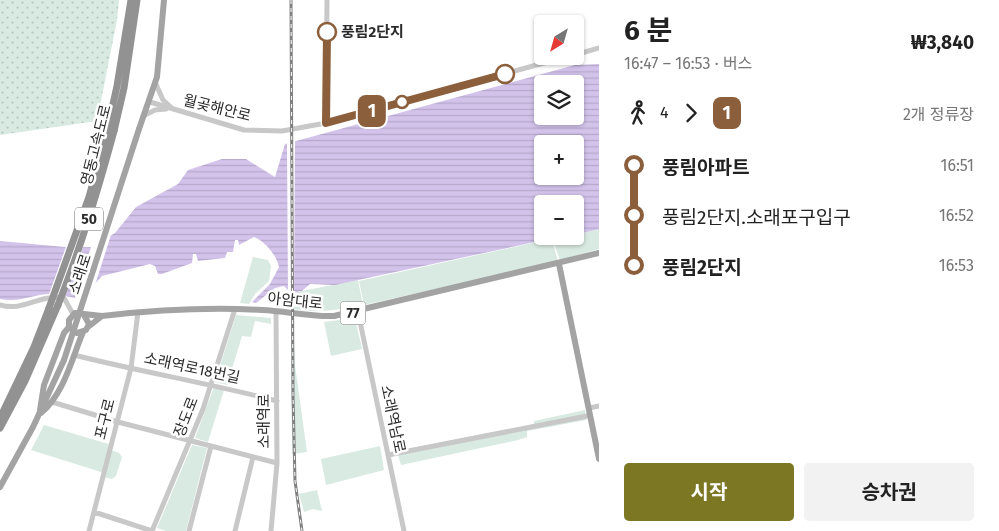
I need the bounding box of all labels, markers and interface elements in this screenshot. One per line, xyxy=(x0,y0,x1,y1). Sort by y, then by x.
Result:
text: 6 분 xyxy=(624,14,672,47)
north arrow xyxy=(534,15,584,65)
map controls xyxy=(534,15,584,245)
marker: 풍림2단지 xyxy=(317,22,337,42)
place label: 풍림2단지 xyxy=(341,23,404,41)
text: ₩3,840 xyxy=(911,31,974,54)
text: 16:47 – 16:53 · 버스 xyxy=(624,54,752,73)
unlabelled marker xyxy=(495,64,515,84)
button: layers xyxy=(534,75,584,125)
street label: 월곶해안로 xyxy=(181,91,253,125)
line badge: 1 xyxy=(356,95,388,127)
unlabelled marker xyxy=(395,95,409,109)
icon: walk xyxy=(624,99,652,127)
icon: forward xyxy=(677,99,705,127)
text: 1 xyxy=(368,100,376,122)
text: 1 xyxy=(723,102,731,124)
street label: 영동고속도로 xyxy=(77,103,115,187)
text: 4 xyxy=(660,103,669,122)
text: 2개 정류장 xyxy=(903,105,974,124)
button: + xyxy=(534,135,584,185)
text: 풍림아파트 xyxy=(662,156,749,179)
text: 16:51 xyxy=(941,156,974,175)
button: − xyxy=(534,195,584,245)
text: 풍림2단지.소래포구입구 xyxy=(662,206,851,229)
text: 16:52 xyxy=(939,206,974,225)
road number: 50 xyxy=(75,208,103,230)
street label: 소래로 xyxy=(65,252,95,296)
text: 풍림2단지 xyxy=(662,256,742,279)
text: 16:53 xyxy=(939,256,974,275)
street label: 아암대로 xyxy=(267,289,323,313)
road number: 77 xyxy=(340,302,366,324)
street label: 소래역로18번길 xyxy=(142,349,242,387)
street label: 소래역남로 xyxy=(377,383,409,455)
street label: 소래역로 xyxy=(255,393,273,449)
street label: 장도로 xyxy=(170,394,202,440)
street label: 포구로 xyxy=(91,397,119,441)
button: 시작 xyxy=(624,463,794,521)
button: 승차권 xyxy=(804,463,974,521)

